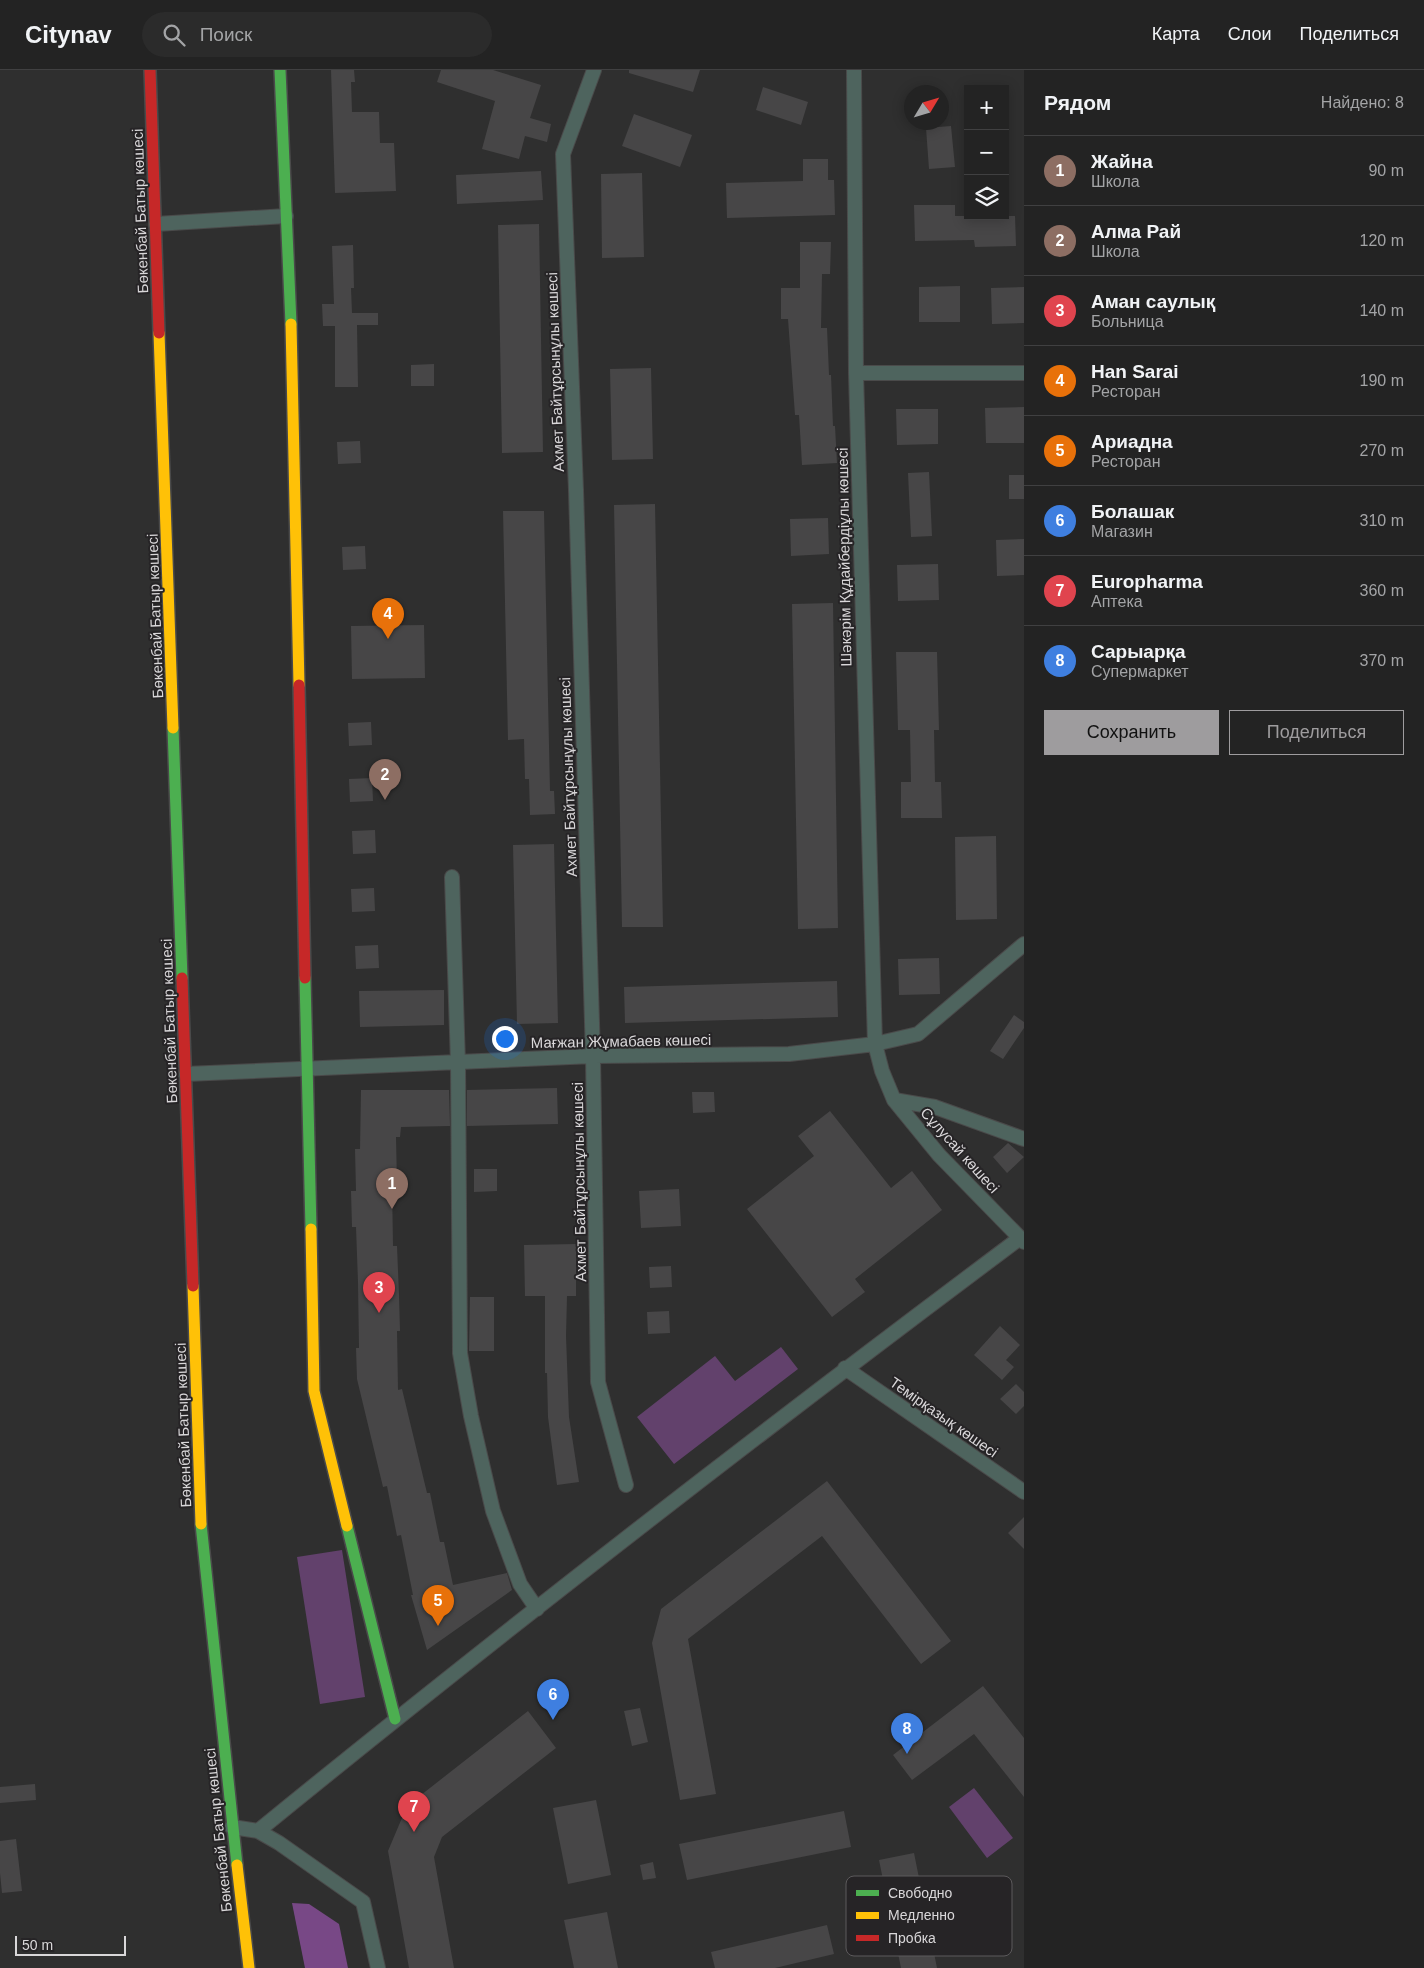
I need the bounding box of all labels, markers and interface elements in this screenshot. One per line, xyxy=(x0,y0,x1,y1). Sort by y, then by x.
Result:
search box xyxy=(142,12,492,57)
text: Citynav xyxy=(25,21,112,48)
icon: search xyxy=(160,21,188,49)
text: Поиск xyxy=(200,24,252,45)
text: Карта xyxy=(1152,24,1200,44)
text: Слои xyxy=(1228,24,1272,44)
text: Поделиться xyxy=(1300,24,1399,44)
north arrow xyxy=(904,85,949,130)
map controls xyxy=(964,85,1009,220)
button: + xyxy=(964,85,1009,130)
text: Рядом xyxy=(1044,91,1111,114)
text: Найдено: 8 xyxy=(1321,94,1404,111)
street label: Бөкенбай Батыр көшесі xyxy=(129,128,151,294)
button: − xyxy=(964,130,1009,175)
text: Жайна xyxy=(1091,151,1153,172)
text: 1 xyxy=(1056,162,1064,179)
text: 90 m xyxy=(1368,162,1404,179)
text: Школа xyxy=(1091,173,1140,190)
button: layers xyxy=(964,175,1009,220)
text: Алма Рай xyxy=(1091,221,1181,242)
text: 2 xyxy=(1056,232,1064,249)
text: 120 m xyxy=(1360,232,1404,249)
text: Школа xyxy=(1091,243,1140,260)
street label: Ахмет Байтұрсынұлы көшесі xyxy=(543,272,567,472)
text: Аман саулық xyxy=(1091,291,1215,312)
text: 3 xyxy=(1056,302,1064,319)
text: 140 m xyxy=(1360,302,1404,319)
text: Больница xyxy=(1091,313,1164,330)
text: Han Sarai xyxy=(1091,361,1179,382)
text: 4 xyxy=(1056,372,1064,389)
text: 190 m xyxy=(1360,372,1404,389)
text: Ресторан xyxy=(1091,383,1161,400)
text: Ариадна xyxy=(1091,431,1173,452)
text: 5 xyxy=(1056,442,1064,459)
text: 270 m xyxy=(1360,442,1404,459)
street label: Шәкәрім Құдайбердіұлы көшесі xyxy=(834,447,854,667)
text: Ресторан xyxy=(1091,453,1161,470)
text: Болашак xyxy=(1091,501,1174,522)
text: 6 xyxy=(1056,512,1064,529)
text: 310 m xyxy=(1360,512,1404,529)
text: Магазин xyxy=(1091,523,1153,540)
street label: Бөкенбай Батыр көшесі xyxy=(144,533,166,699)
text: Europharma xyxy=(1091,571,1203,592)
text: 7 xyxy=(1056,582,1064,599)
text: 360 m xyxy=(1360,582,1404,599)
text: Аптека xyxy=(1091,593,1143,610)
pin: 4 xyxy=(372,598,404,639)
text: Сарыарқа xyxy=(1091,641,1186,662)
text: 8 xyxy=(1056,652,1064,669)
text: 370 m xyxy=(1360,652,1404,669)
text: Супермаркет xyxy=(1091,663,1189,680)
street label: Ахмет Байтұрсынұлы көшесі xyxy=(556,677,580,877)
button: Сохранить xyxy=(1044,710,1219,755)
button: Поделиться xyxy=(1229,710,1404,755)
pin: 2 xyxy=(369,759,401,800)
street label: Бөкенбай Батыр көшесі xyxy=(158,938,180,1104)
your location xyxy=(492,1026,518,1052)
street label: Мағжан Жұмабаев көшесі xyxy=(531,1031,711,1051)
street label: Ахмет Байтұрсынұлы көшесі xyxy=(569,1082,589,1282)
street label: Сұлусай көшесі xyxy=(917,1104,1003,1196)
pin: 1 xyxy=(376,1168,408,1209)
pin: 3 xyxy=(363,1272,395,1313)
street label: Бөкенбай Батыр көшесі xyxy=(172,1342,194,1508)
street label: Темірқазық көшесі xyxy=(887,1373,1001,1461)
pin: 5 xyxy=(422,1585,454,1626)
pin: 6 xyxy=(537,1679,569,1720)
pin: 8 xyxy=(891,1713,923,1754)
street label: Бөкенбай Батыр көшесі xyxy=(201,1747,235,1913)
pin: 7 xyxy=(398,1791,430,1832)
legend xyxy=(846,1876,1012,1956)
text: Свободно xyxy=(888,1885,953,1901)
text: Медленно xyxy=(888,1907,955,1923)
text: Пробка xyxy=(888,1930,936,1946)
scale bar xyxy=(15,1933,126,1956)
text: 50 m xyxy=(22,1937,53,1953)

